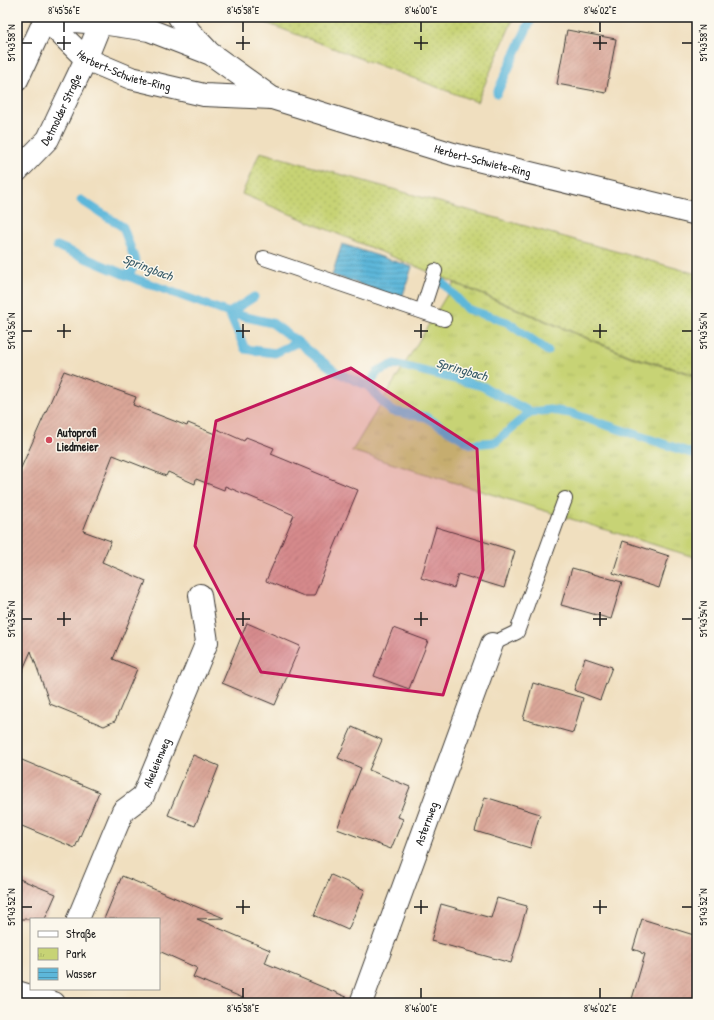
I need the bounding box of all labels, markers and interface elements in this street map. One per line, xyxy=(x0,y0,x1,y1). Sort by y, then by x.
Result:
text: 8°45'56"E xyxy=(48,4,81,17)
text: 8°45'58"E xyxy=(227,4,260,17)
text: 8°46'00"E xyxy=(405,4,438,17)
text: 8°46'02"E xyxy=(584,4,617,17)
text: 51°43'58"N xyxy=(5,25,18,61)
text: 51°43'58"N xyxy=(697,25,710,61)
street label: Herbert-Schwiete-Ring xyxy=(73,46,173,95)
street label: Detmolder Straße xyxy=(37,70,86,149)
street label: Herbert-Schwiete-Ring xyxy=(432,140,533,181)
water label: Springbach xyxy=(120,249,177,286)
text: 51°43'56"N xyxy=(5,313,18,349)
text: 51°43'56"N xyxy=(697,313,710,349)
water label: Springbach xyxy=(434,353,491,386)
place label: Autoprofi Liedmeier xyxy=(57,424,99,455)
marker: Autoprofi Liedmeier xyxy=(44,435,54,445)
text: 51°43'54"N xyxy=(5,601,18,637)
text: 51°43'54"N xyxy=(697,601,710,637)
street label: Akeleienweg xyxy=(138,735,174,790)
street label: Asternweg xyxy=(410,799,442,848)
text: 51°43'52"N xyxy=(5,888,18,926)
text: 51°43'52"N xyxy=(697,888,710,926)
legend xyxy=(30,918,160,990)
text: Straße xyxy=(66,925,96,942)
text: Park xyxy=(66,945,86,962)
text: Wasser xyxy=(66,965,97,982)
text: 8°45'58"E xyxy=(227,1002,260,1015)
text: 8°46'00"E xyxy=(405,1002,438,1015)
text: 8°46'02"E xyxy=(584,1002,617,1015)

